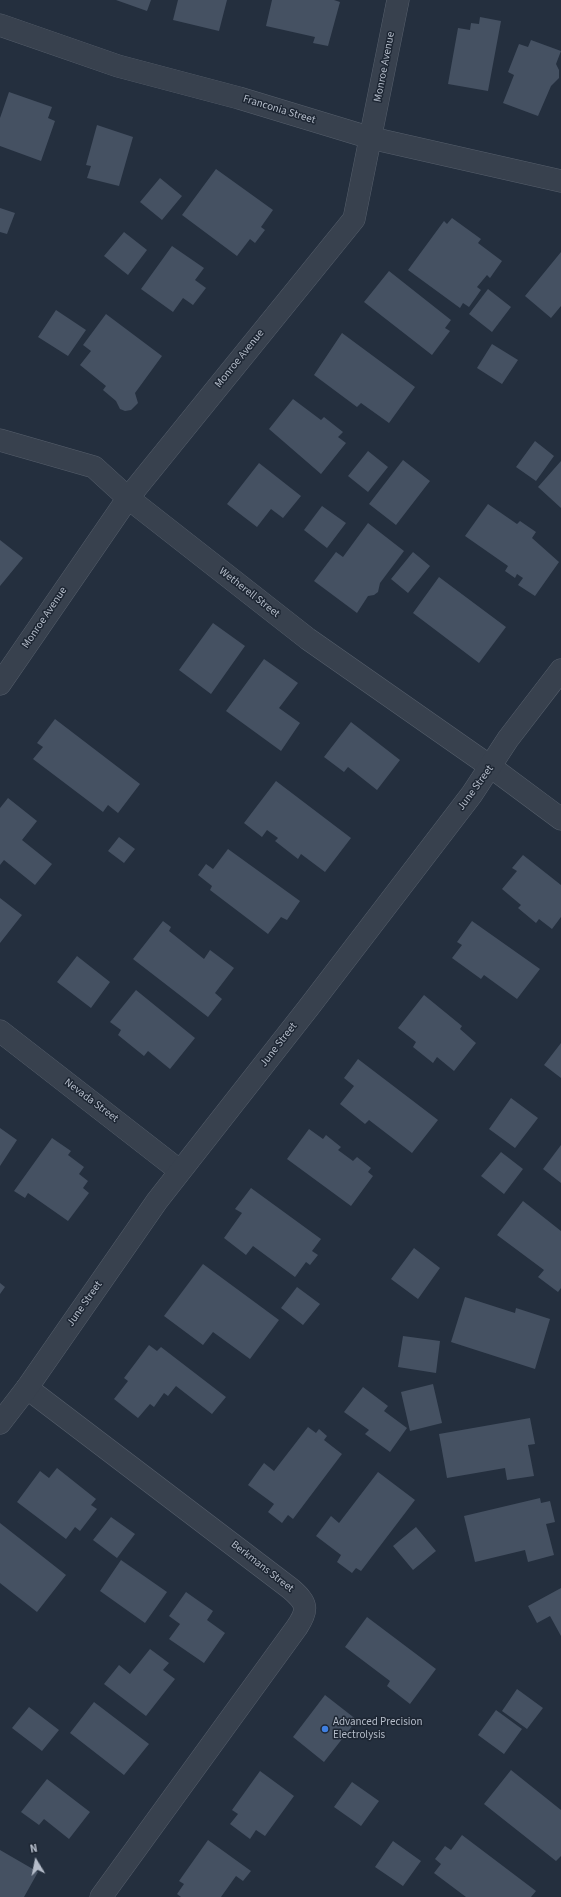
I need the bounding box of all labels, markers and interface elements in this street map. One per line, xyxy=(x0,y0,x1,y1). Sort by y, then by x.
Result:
street label: Monroe Avenue xyxy=(372,31,398,103)
street label: Franconia Street xyxy=(241,93,317,127)
street label: Monroe Avenue xyxy=(212,327,268,391)
street label: Wetherell Street xyxy=(216,565,282,621)
street label: Monroe Avenue xyxy=(20,585,70,651)
street label: June Street xyxy=(455,763,497,813)
street label: June Street xyxy=(258,1020,300,1070)
street label: Nevada Street xyxy=(61,1076,121,1126)
street label: June Street xyxy=(65,1279,105,1329)
street label: Berkmans Street xyxy=(228,1538,296,1596)
place label: Advanced Precision Electrolysis xyxy=(333,1716,423,1742)
marker: Advanced Precision Electrolysis xyxy=(320,1724,330,1734)
north arrow xyxy=(16,1841,56,1881)
text: N xyxy=(29,1841,39,1857)

